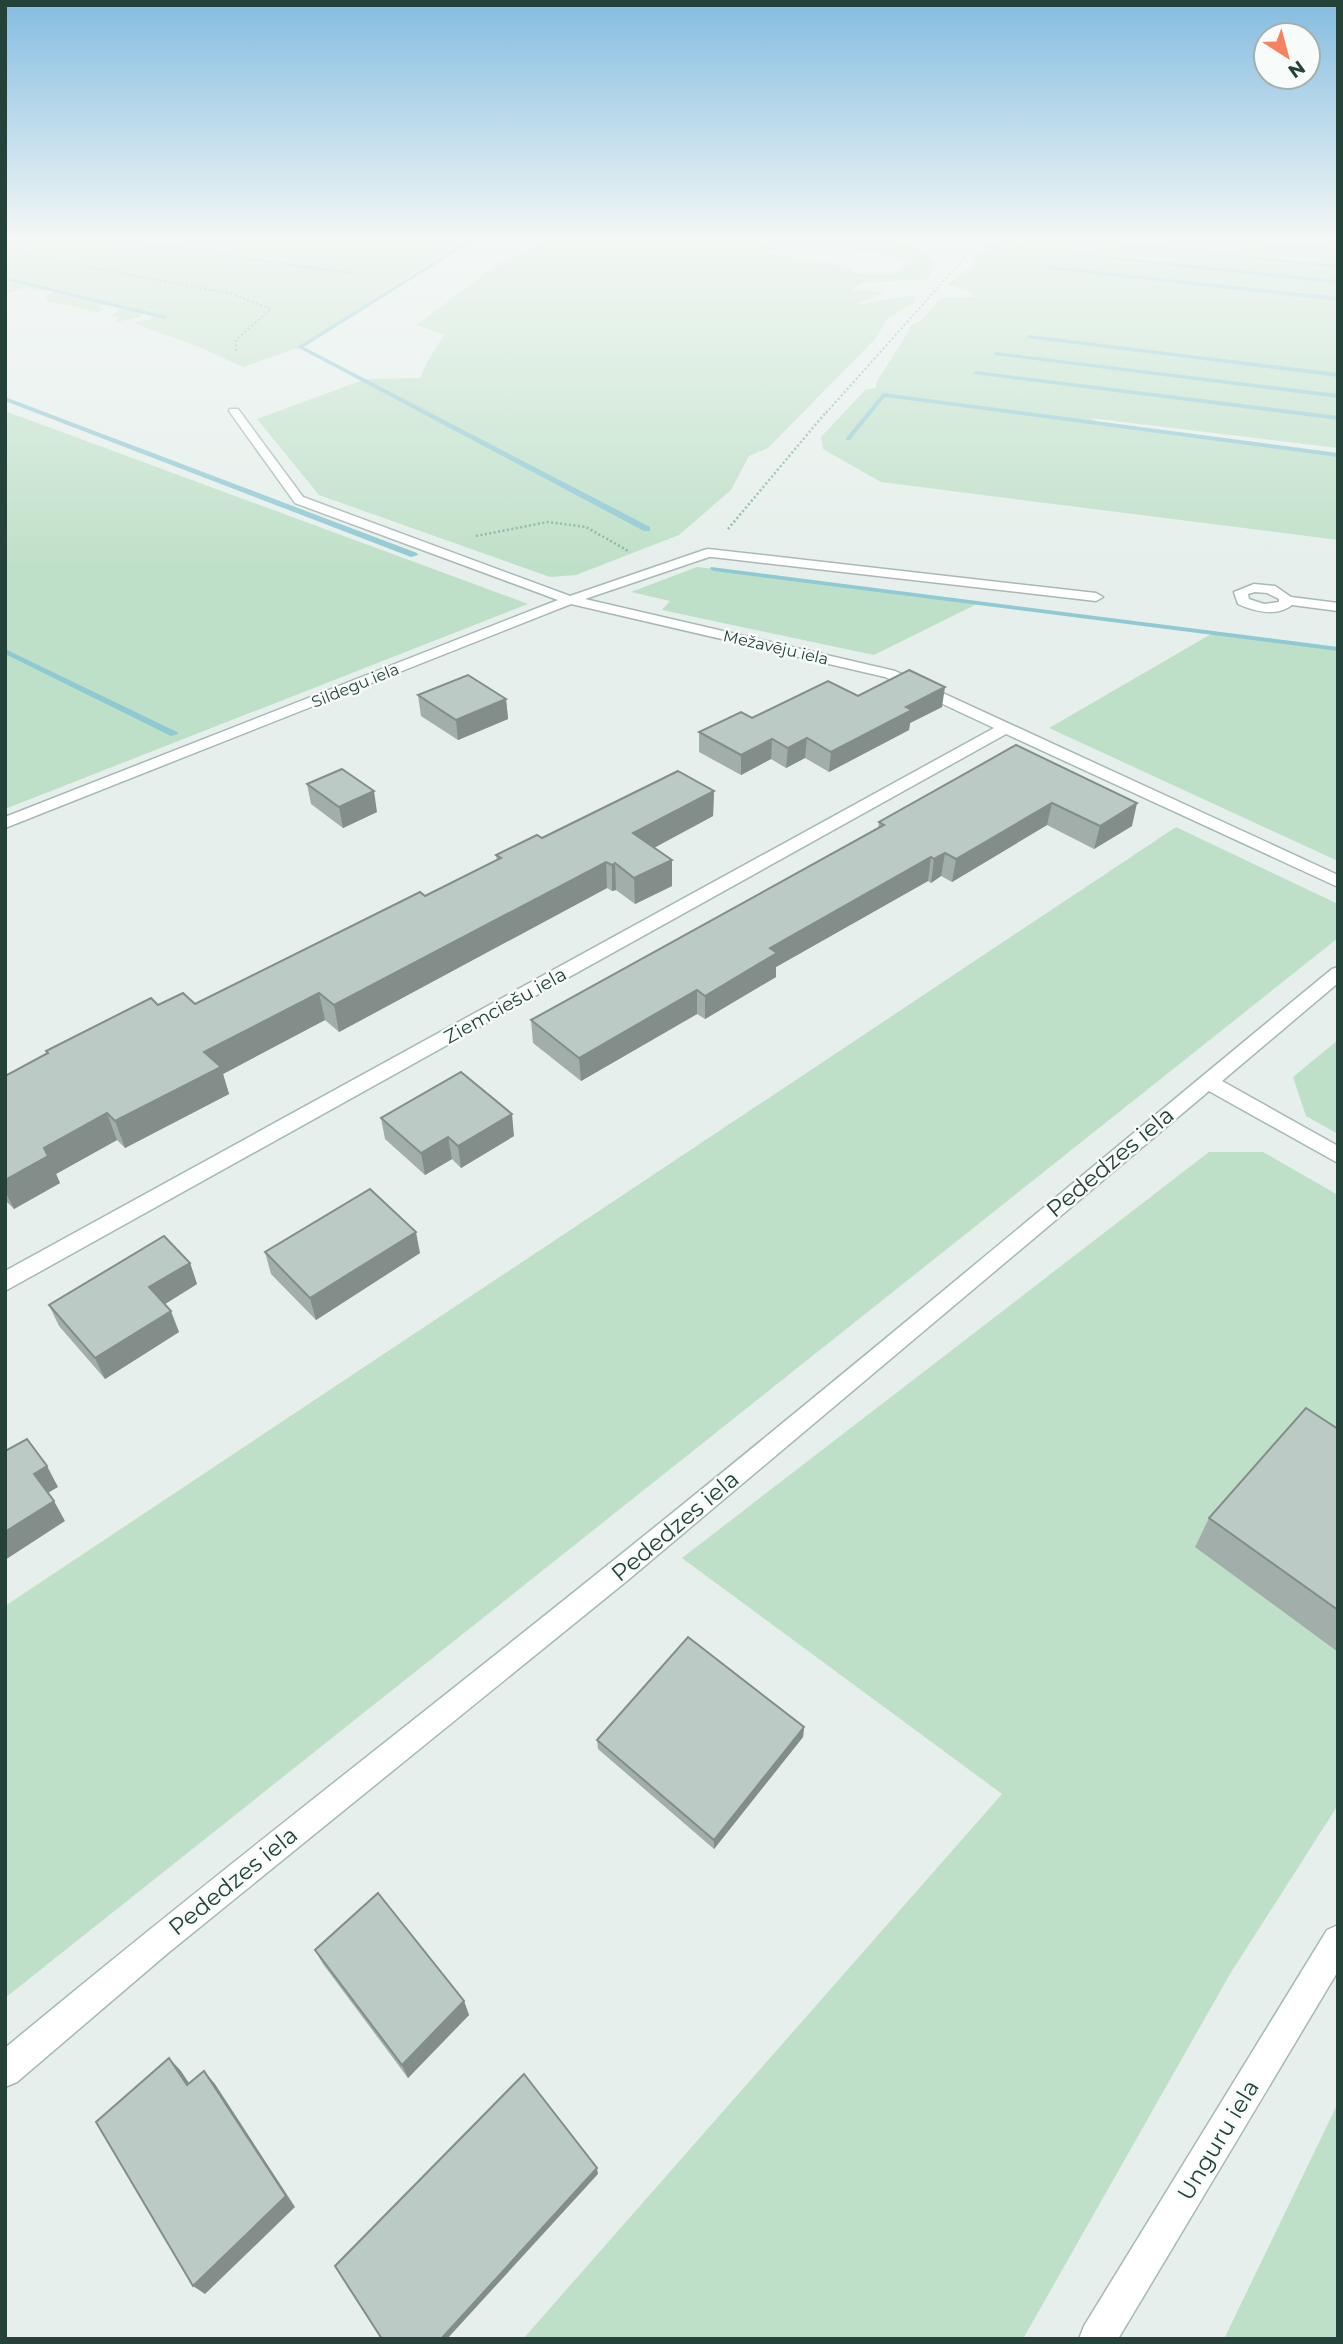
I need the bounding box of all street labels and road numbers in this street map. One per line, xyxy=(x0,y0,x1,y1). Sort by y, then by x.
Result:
street label: Mežavēju iela xyxy=(721,626,830,669)
street label: Sildegu iela xyxy=(309,659,402,712)
street label: Ziemciešu iela xyxy=(440,962,570,1049)
street label: Pededzes iela xyxy=(1041,1101,1179,1223)
street label: Pededzes iela xyxy=(606,1465,744,1587)
street label: Pededzes iela xyxy=(163,1820,303,1942)
street label: Unguru iela xyxy=(1171,2075,1265,2205)

